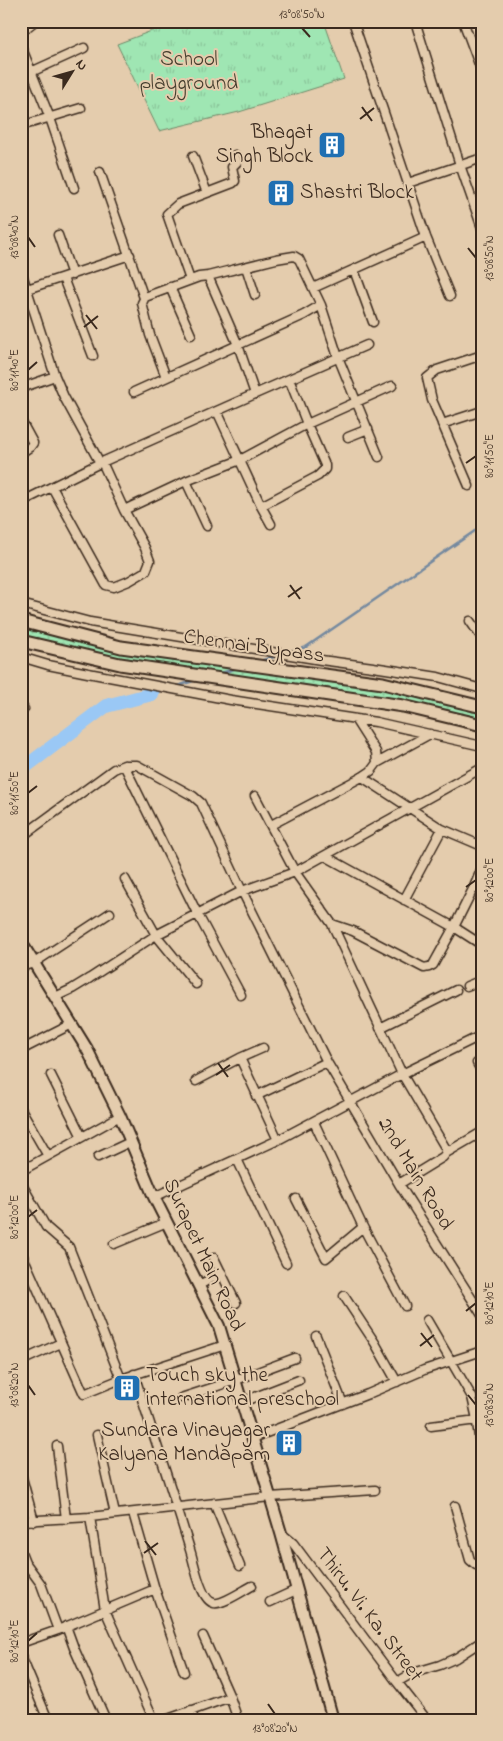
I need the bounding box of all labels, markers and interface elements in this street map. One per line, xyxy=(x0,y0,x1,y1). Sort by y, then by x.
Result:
text: 13°08'50"N xyxy=(279,6,325,24)
park label: School playground xyxy=(140,45,238,101)
north arrow xyxy=(48,48,98,98)
text: N xyxy=(70,55,92,75)
place label: Bhagat Singh Block xyxy=(216,118,314,174)
building icon: Bhagat Singh Block xyxy=(317,130,347,160)
building icon: Shastri Block xyxy=(266,178,296,208)
place label: Shastri Block xyxy=(300,178,415,208)
text: 13°08'40"N xyxy=(6,215,24,259)
text: 13°08'50"N xyxy=(481,235,499,281)
text: 80°11'40"E xyxy=(6,349,24,391)
text: 80°11'50"E xyxy=(481,434,499,478)
street label: Chennai Bypass xyxy=(181,622,326,674)
text: 80°11'50"E xyxy=(6,771,24,815)
text: 80°12'00"E xyxy=(481,858,499,902)
street label: 2nd Main Road xyxy=(369,1112,461,1236)
street label: Surapet Main Road xyxy=(154,1174,252,1337)
text: 80°12'00"E xyxy=(6,1195,24,1239)
text: 80°12'10"E xyxy=(481,1281,499,1325)
place label: Touch sky the international preschool xyxy=(146,1361,339,1415)
text: 13°08'20"N xyxy=(6,1363,24,1408)
building icon: Touch sky the international preschool xyxy=(112,1373,142,1403)
text: 13°08'30"N xyxy=(481,1383,499,1427)
place label: Sundara Vinayagar Kalyana Mandapam xyxy=(98,1416,270,1472)
building icon: Sundara Vinayagar Kalyana Mandapam xyxy=(274,1428,304,1458)
street label: Thiru. Vi. Ka. Street xyxy=(308,1541,430,1689)
text: 80°12'10"E xyxy=(6,1619,24,1663)
text: 13°08'20"N xyxy=(253,1720,298,1738)

